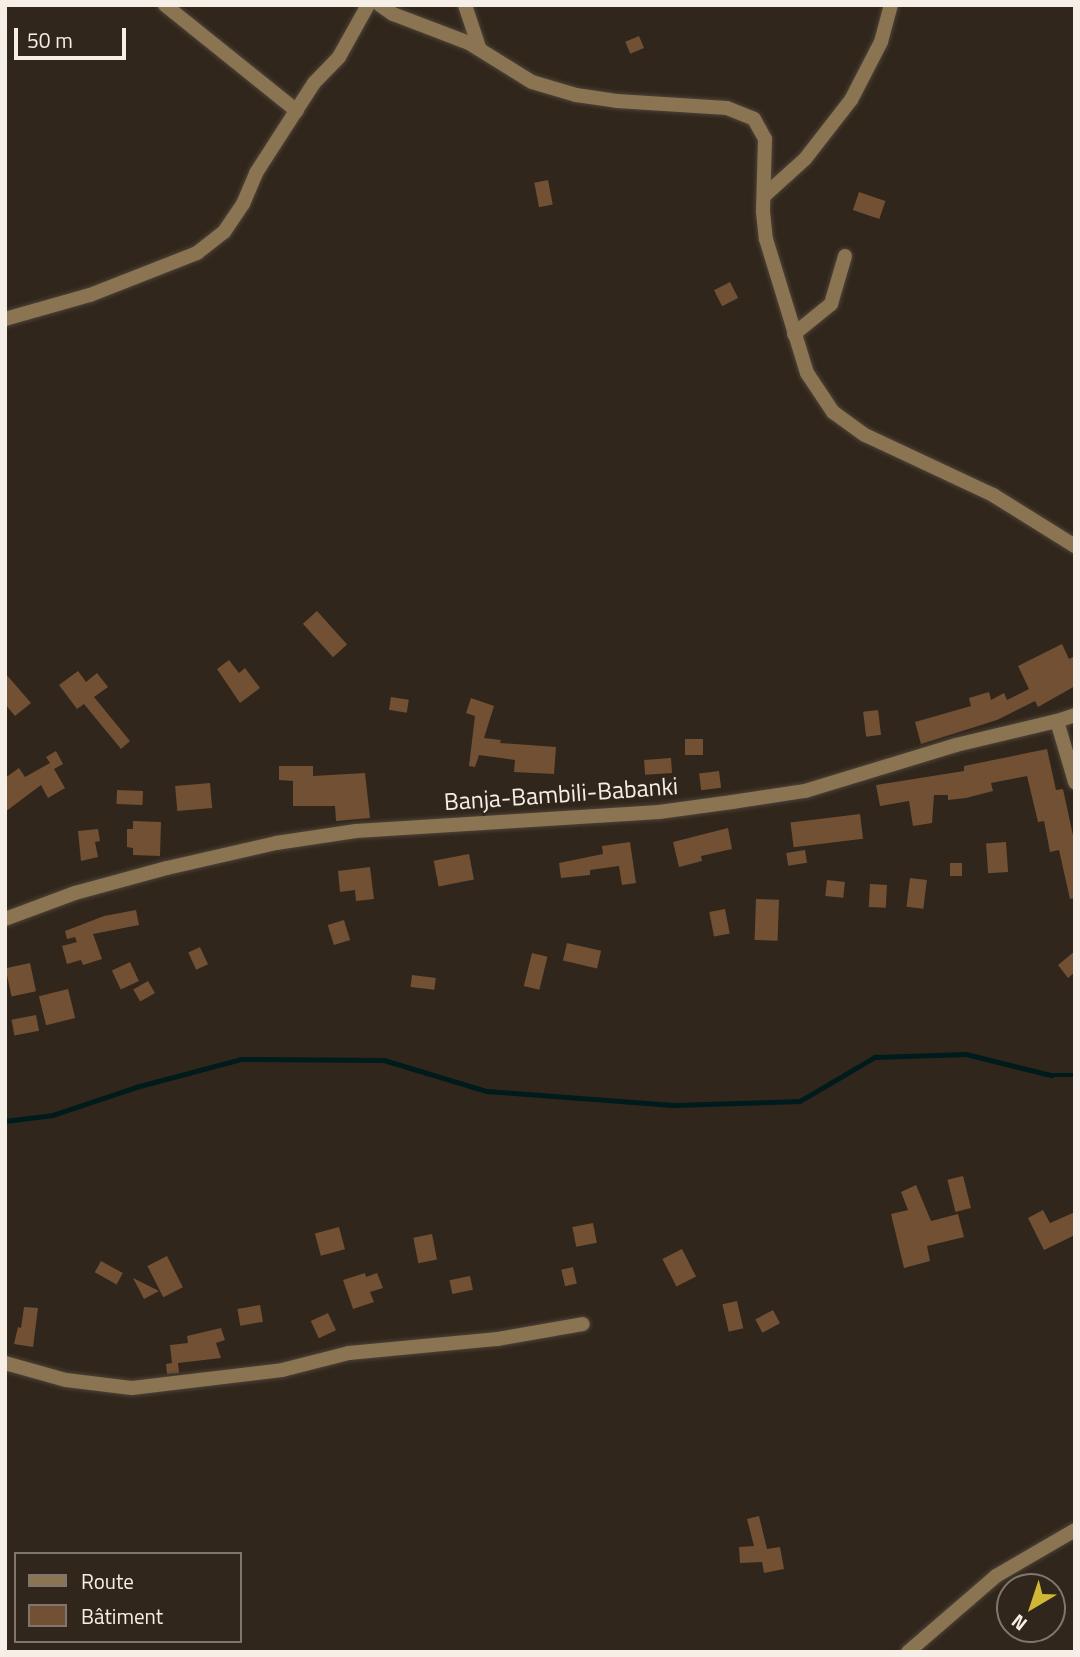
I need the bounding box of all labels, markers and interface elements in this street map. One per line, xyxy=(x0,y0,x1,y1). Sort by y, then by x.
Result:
scale bar xyxy=(18,14,130,58)
text: 50 m xyxy=(27,24,73,56)
street label: Banja-Bambili-Babanki xyxy=(443,771,679,817)
legend xyxy=(14,1552,242,1643)
text: Route xyxy=(81,1565,134,1597)
north arrow xyxy=(996,1573,1066,1643)
text: Bâtiment xyxy=(81,1600,163,1632)
text: N xyxy=(1004,1608,1033,1639)

